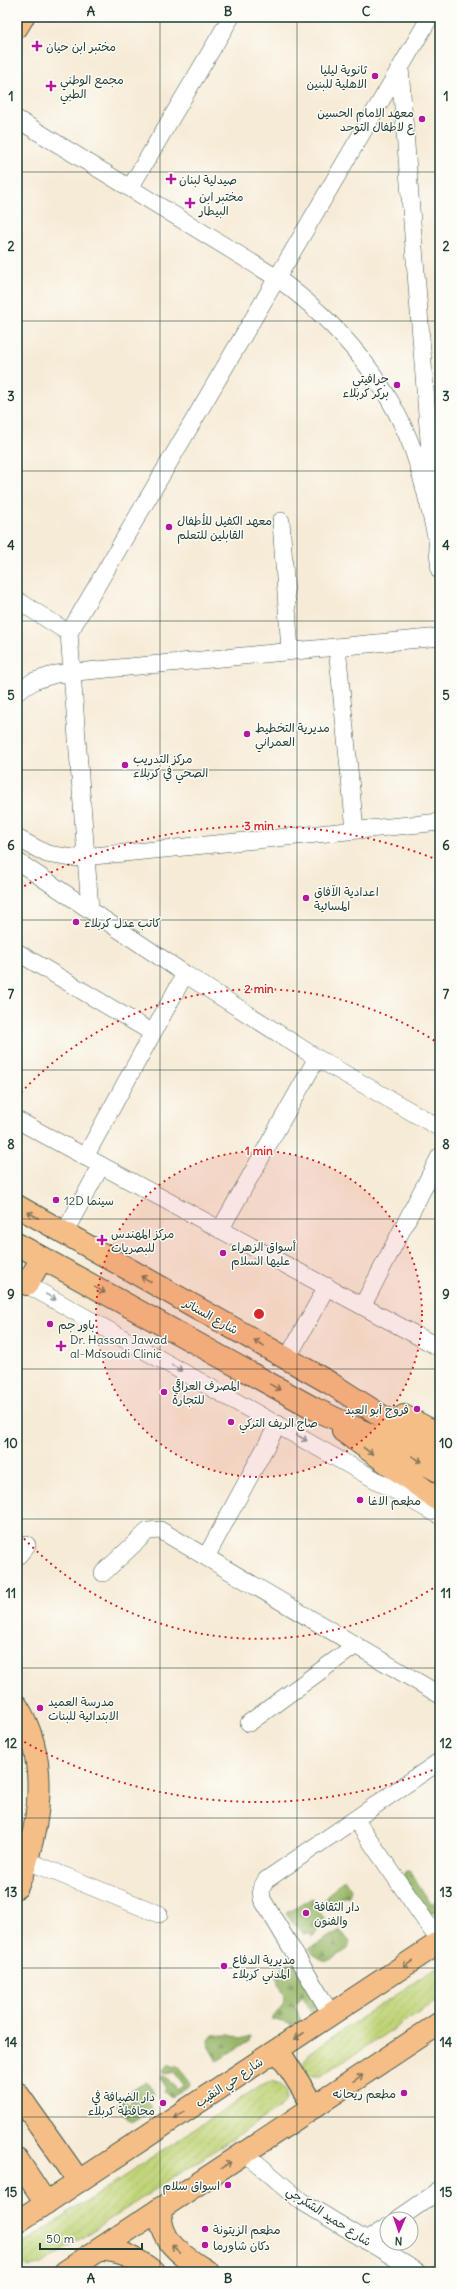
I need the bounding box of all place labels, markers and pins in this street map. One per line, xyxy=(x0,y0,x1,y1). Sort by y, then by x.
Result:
place label: مختبر ابن حيان xyxy=(46,39,116,55)
marker: مختبر ابن حيان xyxy=(31,40,43,52)
place label: ثانوية ليليا الاهلية للبنين xyxy=(307,62,367,92)
marker: ثانوية ليليا الاهلية للبنين xyxy=(370,71,380,81)
place label: مجمع الوطني الطبي xyxy=(60,72,124,105)
marker: مجمع الوطني الطبي xyxy=(45,80,57,92)
place label: معهد الامام الحسين ع لاطفال التوحد xyxy=(317,105,415,136)
marker: معهد الامام الحسين ع لاطفال التوحد xyxy=(417,114,427,124)
place label: صيدلية لبنان xyxy=(179,172,237,188)
marker: صيدلية لبنان xyxy=(166,174,176,184)
place label: مختبر ابن البيطار xyxy=(198,189,243,219)
marker: مختبر ابن البيطار xyxy=(184,197,196,209)
place label: جرافيتي بركر كربلاء xyxy=(343,371,389,401)
marker: جرافيتي بركر كربلاء xyxy=(392,380,402,390)
place label: معهد الكفيل للأطفال القابلين للتعلم xyxy=(177,513,272,544)
marker: معهد الكفيل للأطفال القابلين للتعلم xyxy=(164,522,174,532)
place label: مديرية التخطيط العمراني xyxy=(255,720,330,753)
marker: مديرية التخطيط العمراني xyxy=(242,729,252,739)
place label: مركز التدريب الصحي في كربلاء xyxy=(133,751,208,784)
marker: مركز التدريب الصحي في كربلاء xyxy=(120,760,130,770)
place label: اعدادية الآفاق المسائية xyxy=(314,884,379,913)
marker: اعدادية الآفاق المسائية xyxy=(301,893,311,903)
place label: كاتب عدل كربلاء xyxy=(84,915,161,931)
marker: كاتب عدل كربلاء xyxy=(71,917,81,927)
place label: 12D سينما xyxy=(64,1193,114,1208)
marker: 12D سينما xyxy=(51,1195,61,1205)
place label: مركز المهندس للبصريات xyxy=(111,1226,174,1256)
marker: مركز المهندس للبصريات xyxy=(96,1234,108,1246)
place label: أسواق الزهراء عليها السلام xyxy=(231,1239,296,1270)
marker: أسواق الزهراء عليها السلام xyxy=(218,1248,228,1258)
centre of rings xyxy=(252,1307,266,1321)
place label: باور جم xyxy=(58,1317,95,1334)
marker: باور جم xyxy=(45,1319,55,1329)
place label: Dr. Hassan Jawad al-Masoudi Clinic xyxy=(70,1332,167,1361)
marker: Dr. Hassan Jawad al-Masoudi Clinic xyxy=(55,1340,67,1352)
place label: المصرف العراقي للتجارة xyxy=(172,1378,240,1408)
marker: المصرف العراقي للتجارة xyxy=(159,1387,169,1397)
place label: فروج أبو العبد xyxy=(345,1402,409,1419)
marker: فروج أبو العبد xyxy=(412,1404,422,1414)
place label: صاج الريف التركي xyxy=(239,1415,318,1434)
marker: صاج الريف التركي xyxy=(226,1417,236,1427)
place label: مطعم الاغا xyxy=(368,1493,421,1510)
marker: مطعم الاغا xyxy=(355,1495,365,1505)
place label: مدرسة العميد الابتدائية للبنات xyxy=(48,1694,119,1724)
marker: مدرسة العميد الابتدائية للبنات xyxy=(35,1703,45,1713)
place label: دار الثقافة والفنون xyxy=(314,1899,360,1929)
marker: دار الثقافة والفنون xyxy=(301,1908,311,1918)
place label: مديرية الدفاع المدني كربلاء xyxy=(232,1952,295,1985)
marker: مديرية الدفاع المدني كربلاء xyxy=(219,1961,229,1971)
place label: مطعم ريحانه xyxy=(333,2086,396,2103)
marker: مطعم ريحانه xyxy=(399,2088,409,2098)
place label: دار الضيافة في محافطة كربلاء xyxy=(88,2089,155,2119)
marker: دار الضيافة في محافطة كربلاء xyxy=(158,2098,168,2108)
place label: اسواق سلام xyxy=(162,2178,220,2195)
marker: اسواق سلام xyxy=(223,2180,233,2190)
place label: مطعم الزيتونة xyxy=(213,2222,281,2239)
marker: مطعم الزيتونة xyxy=(200,2224,210,2234)
place label: دكان شاورما xyxy=(213,2238,270,2254)
marker: دكان شاورما xyxy=(200,2240,210,2250)

